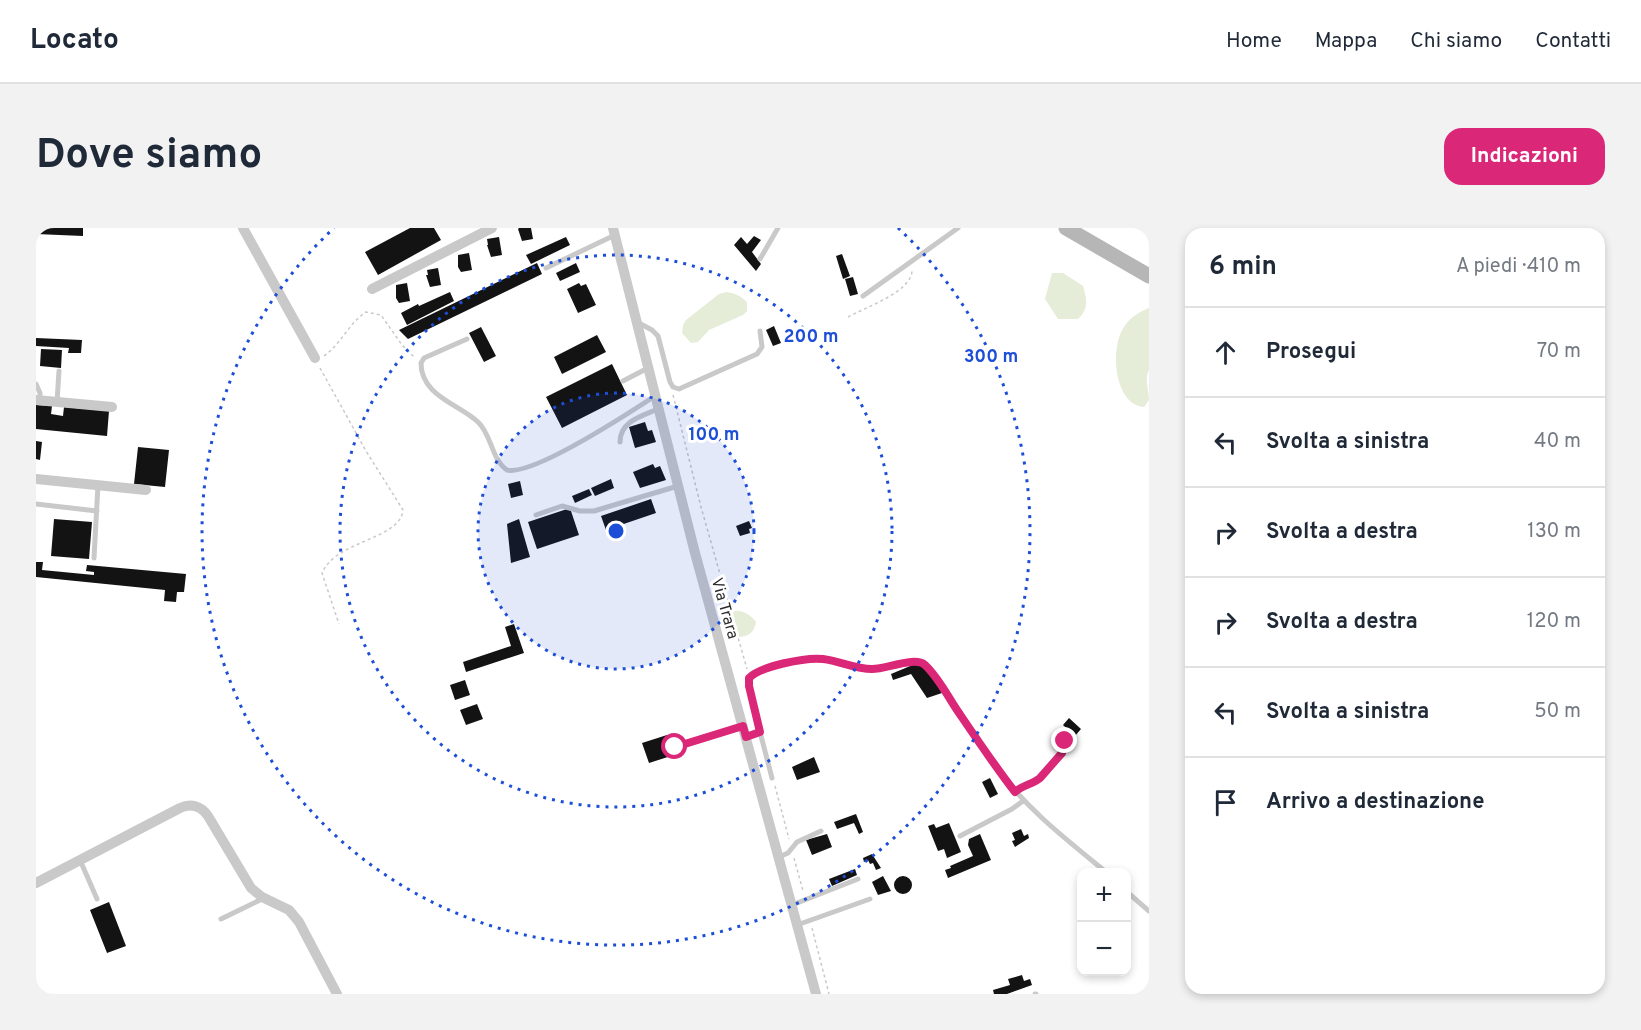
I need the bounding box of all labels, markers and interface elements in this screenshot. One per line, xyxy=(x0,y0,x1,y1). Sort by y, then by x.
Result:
text: Locato xyxy=(30,23,119,59)
text: Home xyxy=(1226,28,1282,55)
text: Mappa xyxy=(1315,28,1377,55)
text: Chi siamo xyxy=(1410,28,1502,55)
text: Contatti xyxy=(1535,28,1611,55)
button: Indicazioni xyxy=(1444,128,1605,185)
text: Dove siamo xyxy=(36,130,262,183)
text: 6 min xyxy=(1209,251,1277,284)
text: A piedi · 410 m xyxy=(1456,254,1581,280)
text: 200 m xyxy=(783,326,839,349)
icon: ahead xyxy=(1209,336,1242,369)
text: Prosegui xyxy=(1266,339,1356,366)
text: 70 m xyxy=(1537,339,1581,365)
text: 300 m xyxy=(964,346,1018,369)
text: 100 m xyxy=(688,424,740,447)
icon: left xyxy=(1209,426,1242,459)
text: Svolta a sinistra xyxy=(1266,429,1429,456)
text: 40 m xyxy=(1534,429,1581,455)
icon: right xyxy=(1209,516,1242,549)
text: Svolta a destra xyxy=(1266,519,1418,546)
text: 130 m xyxy=(1527,519,1581,545)
centre of rings xyxy=(606,521,626,541)
street label: Via Trara xyxy=(706,576,742,641)
icon: right xyxy=(1209,606,1242,639)
text: Svolta a destra xyxy=(1266,609,1418,636)
text: 120 m xyxy=(1527,609,1581,635)
icon: left xyxy=(1209,696,1242,729)
text: Svolta a sinistra xyxy=(1266,699,1429,726)
text: 50 m xyxy=(1534,699,1581,725)
route end xyxy=(1051,727,1077,753)
route start xyxy=(661,733,687,759)
icon: arrive xyxy=(1209,786,1242,819)
text: Arrivo a destinazione xyxy=(1266,789,1484,816)
map controls xyxy=(1077,868,1131,976)
button: + xyxy=(1077,868,1131,922)
button: − xyxy=(1077,922,1131,976)

